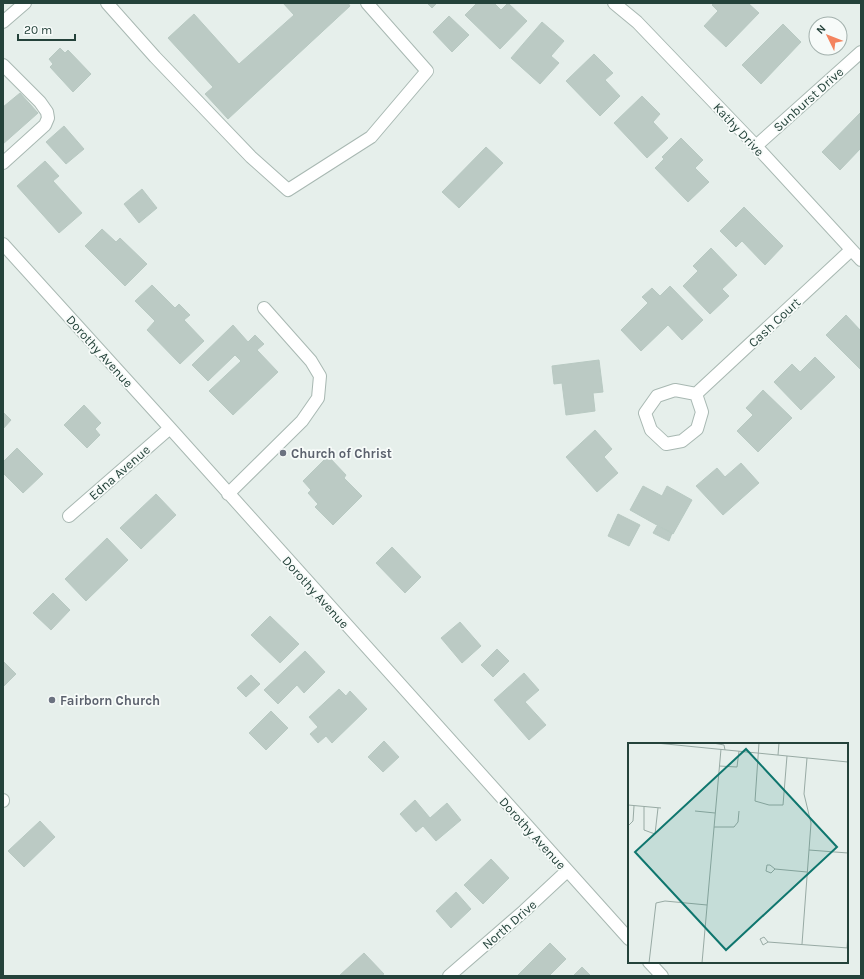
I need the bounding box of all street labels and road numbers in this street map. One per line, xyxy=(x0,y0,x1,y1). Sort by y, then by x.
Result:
street label: Sunburst Drive xyxy=(770,64,847,135)
street label: Kathy Drive xyxy=(710,100,767,159)
street label: Cash Court xyxy=(745,295,803,350)
street label: Dorothy Avenue xyxy=(63,312,136,391)
street label: Edna Avenue xyxy=(86,442,153,503)
street label: Dorothy Avenue xyxy=(279,553,352,632)
street label: Dorothy Avenue xyxy=(496,794,569,873)
street label: North Drive xyxy=(479,897,540,952)

